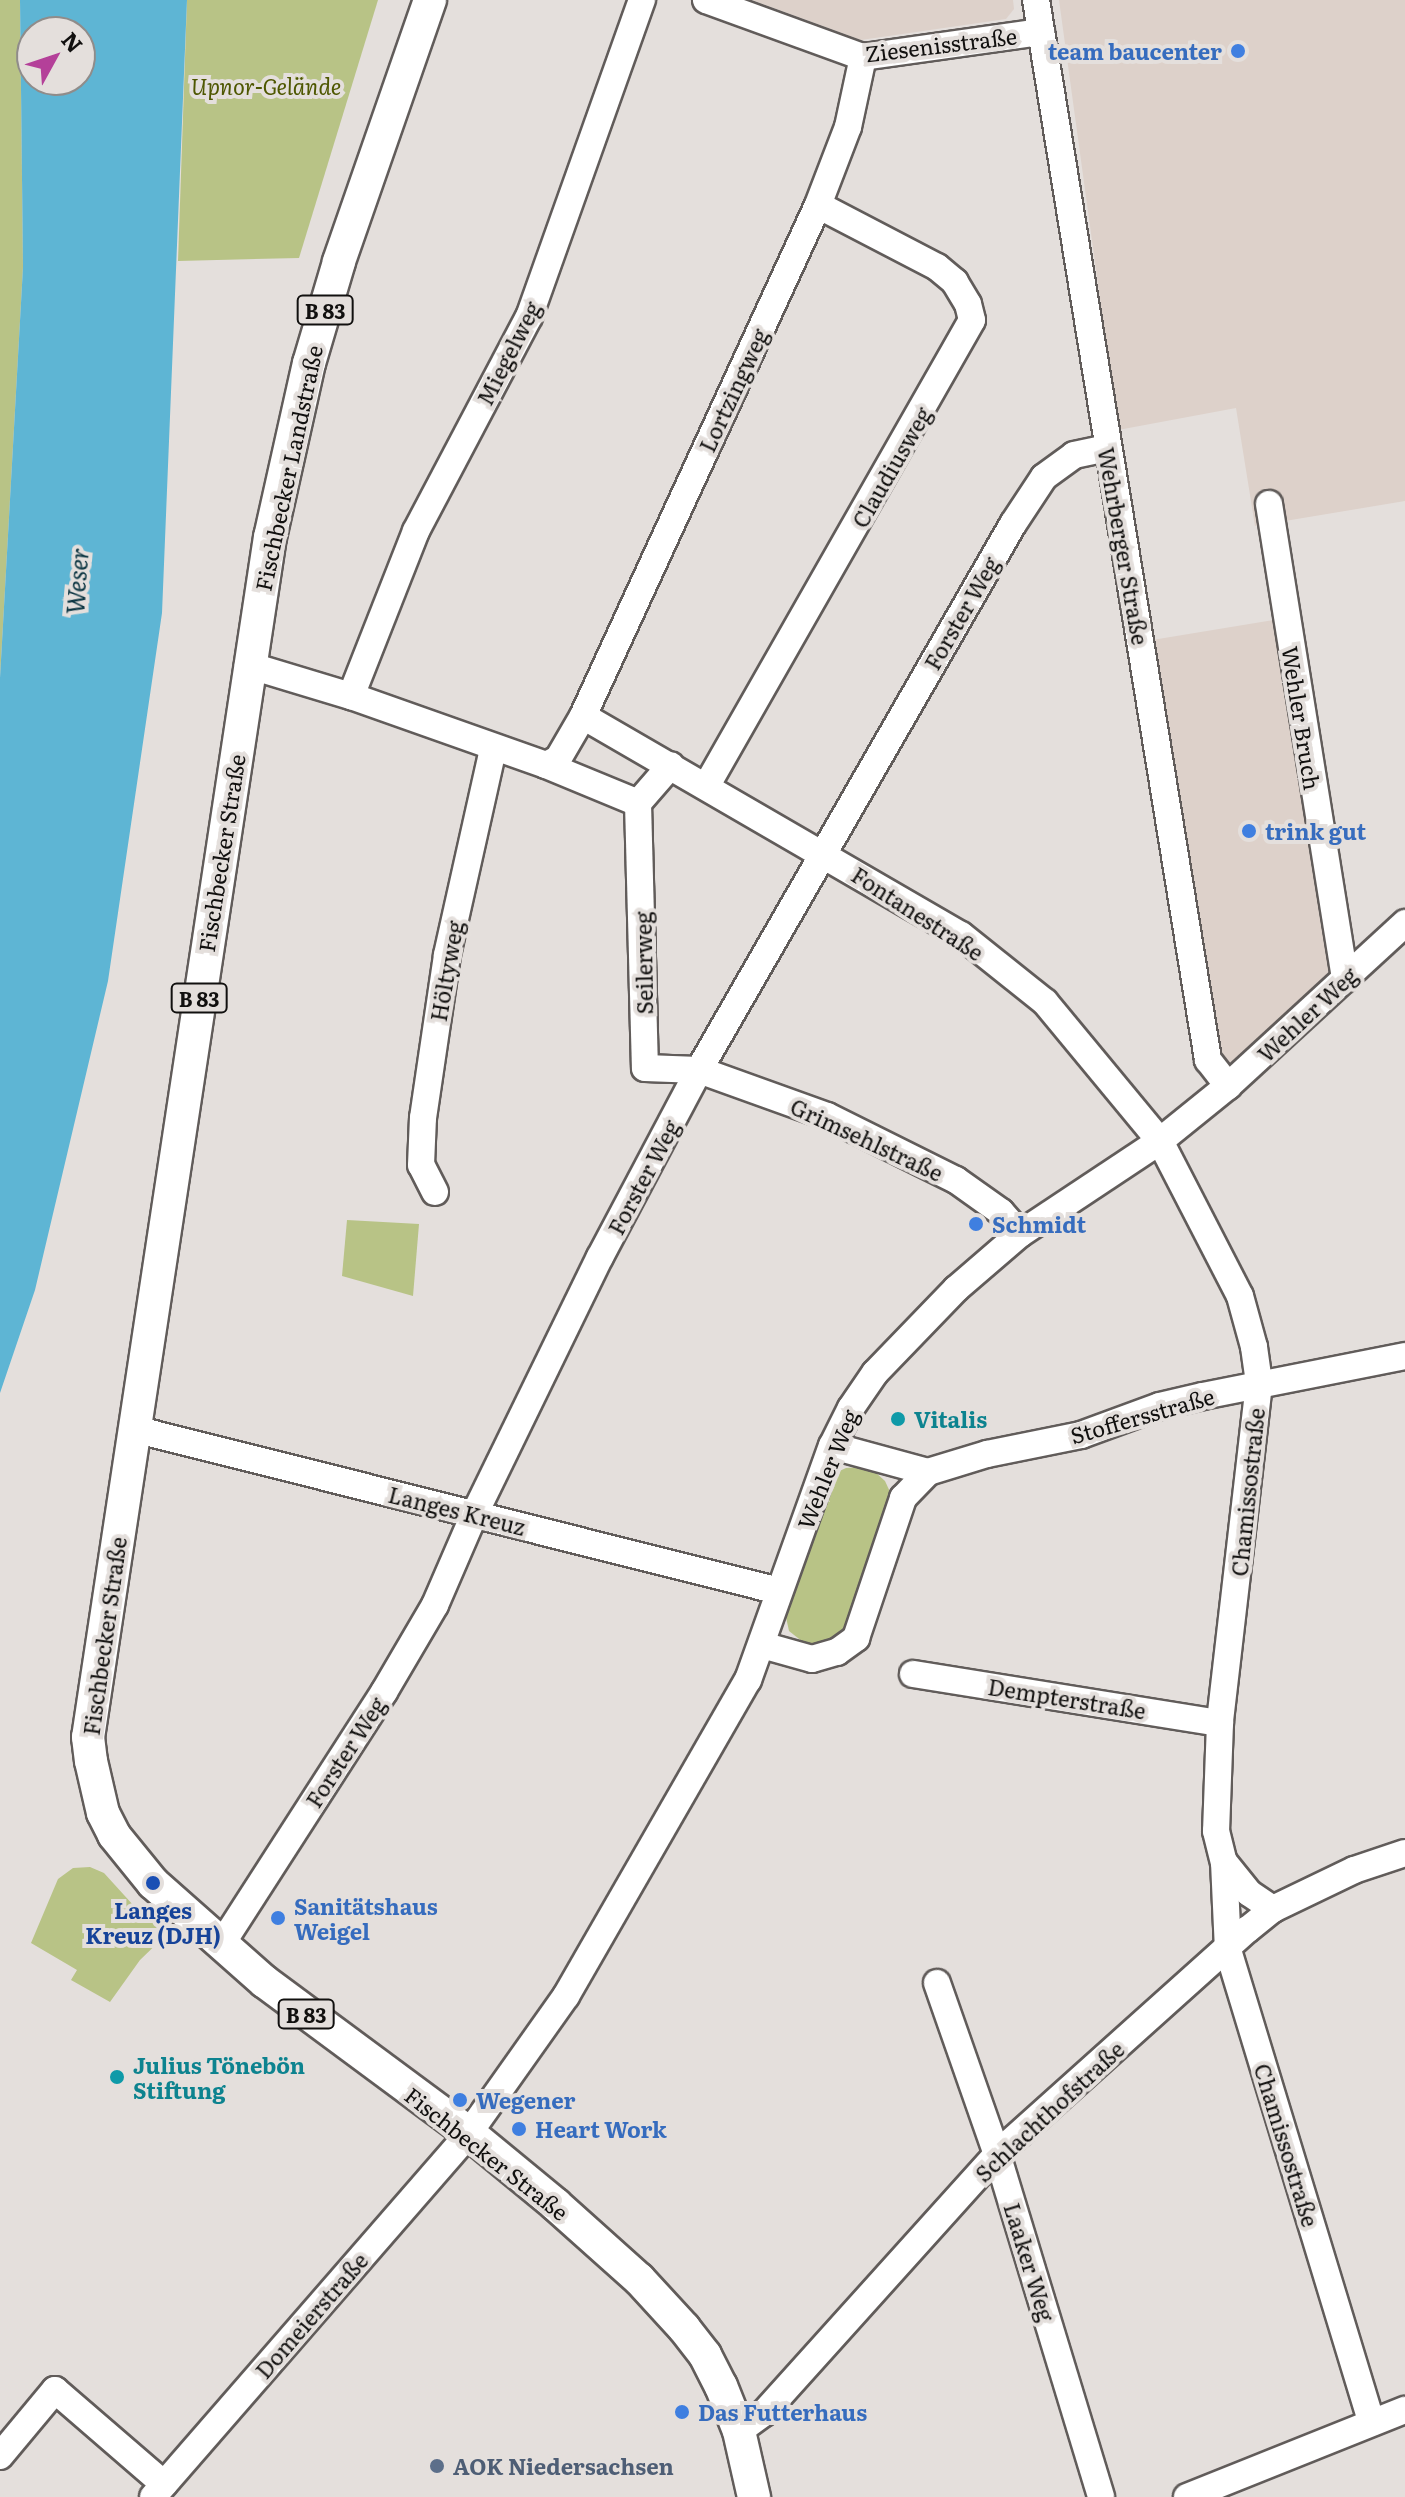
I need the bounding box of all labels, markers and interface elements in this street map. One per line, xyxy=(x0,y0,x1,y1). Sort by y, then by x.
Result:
north arrow xyxy=(16,16,96,96)
street label: Ziesenisstraße xyxy=(864,22,1018,66)
text: N xyxy=(55,24,92,59)
place label: team baucenter xyxy=(1048,38,1222,64)
marker: team baucenter xyxy=(1229,42,1247,60)
park label: Upnor-Gelände xyxy=(191,73,341,99)
road number: B 83 xyxy=(295,294,355,326)
street label: Miegelweg xyxy=(471,297,545,409)
street label: Lortzingweg xyxy=(693,324,773,456)
street label: Fischbecker Landstraße xyxy=(249,343,327,593)
street label: Claudiusweg xyxy=(846,402,936,532)
street label: Wehrberger Straße xyxy=(1094,445,1154,647)
water label: Weser xyxy=(59,547,93,615)
street label: Forster Weg xyxy=(918,552,1004,674)
street label: Wehler Bruch xyxy=(1278,644,1326,792)
street label: Fischbecker Straße xyxy=(192,752,250,954)
place label: trink gut xyxy=(1265,818,1366,844)
marker: trink gut xyxy=(1240,822,1258,840)
street label: Fontanestraße xyxy=(847,861,989,965)
street label: Seilerweg xyxy=(629,911,657,1015)
street label: Höltyweg xyxy=(424,919,468,1023)
street label: Wehler Weg xyxy=(1252,961,1362,1067)
road number: B 83 xyxy=(169,982,229,1014)
street label: Grimsehlstraße xyxy=(787,1092,947,1186)
street label: Forster Weg xyxy=(602,1115,684,1239)
place label: Schmidt xyxy=(992,1211,1086,1237)
marker: Schmidt xyxy=(967,1215,985,1233)
street label: Stoffersstraße xyxy=(1067,1382,1217,1448)
street label: Wehler Weg xyxy=(791,1405,863,1533)
place label: Vitalis xyxy=(914,1406,987,1432)
street label: Chamissostraße xyxy=(1225,1406,1269,1578)
marker: Vitalis xyxy=(889,1410,907,1428)
street label: Langes Kreuz xyxy=(386,1480,528,1540)
street label: Fischbecker Straße xyxy=(77,1535,131,1737)
street label: Dempterstraße xyxy=(986,1672,1148,1724)
street label: Forster Weg xyxy=(300,1692,390,1812)
marker: Langes Kreuz (DJH) xyxy=(144,1874,162,1892)
place label: Sanitätshaus Weigel xyxy=(294,1892,438,1944)
place label: Langes Kreuz (DJH) xyxy=(85,1896,221,1948)
marker: Sanitätshaus Weigel xyxy=(269,1909,287,1927)
road number: B 83 xyxy=(276,1998,336,2030)
street label: Schlachthofstraße xyxy=(969,2035,1129,2187)
place label: Julius Tönebön Stiftung xyxy=(133,2051,305,2102)
street label: Chamissostraße xyxy=(1250,2060,1324,2230)
marker: Julius Tönebön Stiftung xyxy=(108,2068,126,2086)
street label: Fischbecker Straße xyxy=(400,2081,574,2225)
place label: Wegener xyxy=(476,2087,575,2113)
marker: Wegener xyxy=(451,2091,469,2109)
place label: Heart Work xyxy=(535,2116,667,2142)
marker: Heart Work xyxy=(510,2120,528,2138)
street label: Laaker Weg xyxy=(999,2199,1061,2325)
street label: Domeierstraße xyxy=(249,2247,373,2383)
place label: Das Futterhaus xyxy=(698,2399,867,2425)
marker: Das Futterhaus xyxy=(673,2403,691,2421)
place label: AOK Niedersachsen xyxy=(453,2453,674,2479)
marker: AOK Niedersachsen xyxy=(428,2457,446,2475)

